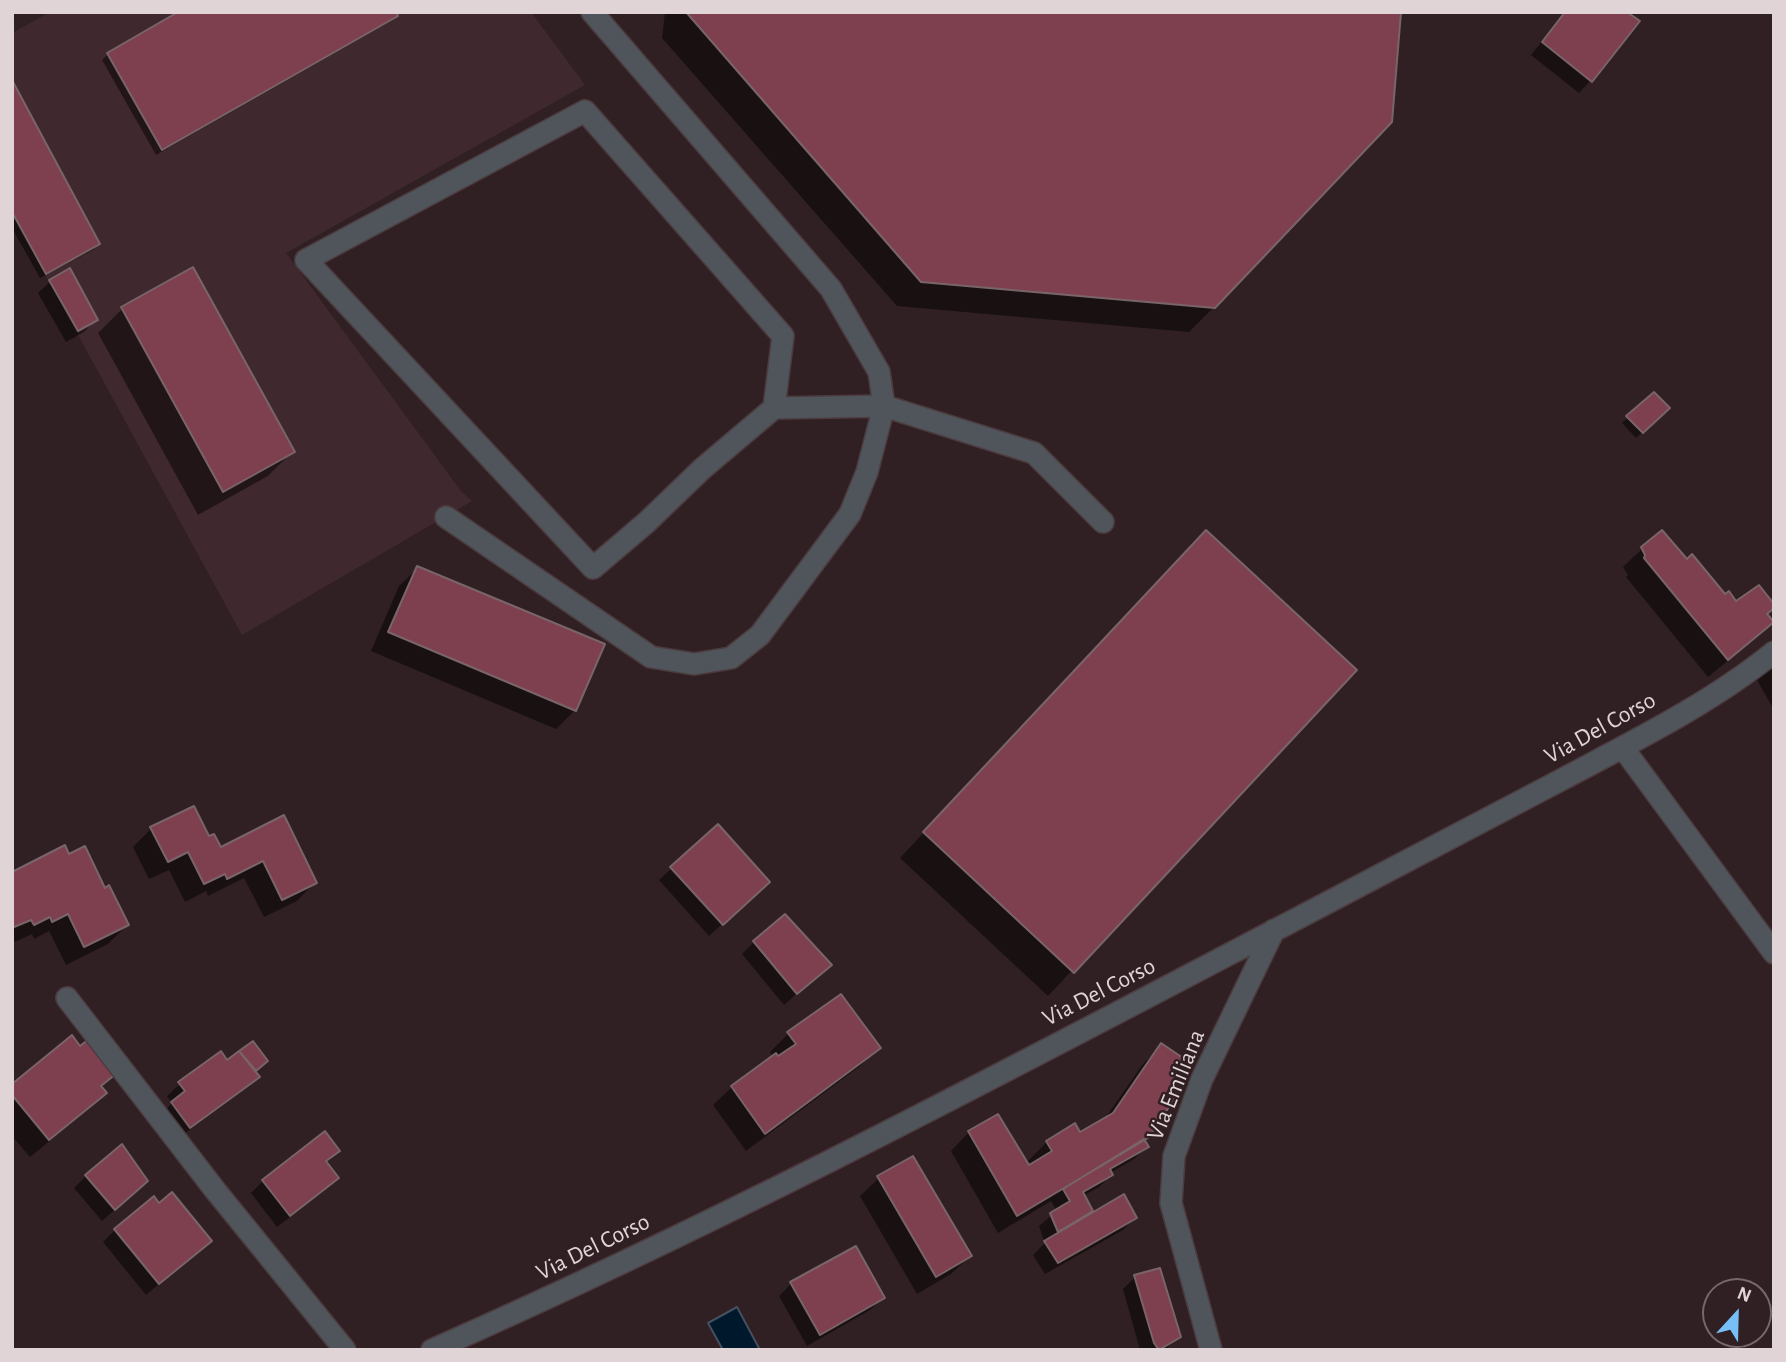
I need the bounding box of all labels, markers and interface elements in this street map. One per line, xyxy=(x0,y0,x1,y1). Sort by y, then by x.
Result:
street label: Via Del Corso xyxy=(1539,686,1661,770)
street label: Via Del Corso xyxy=(1038,951,1160,1033)
street label: Via Emiliana xyxy=(1141,1025,1211,1145)
street label: Via Del Corso xyxy=(531,1207,655,1287)
north arrow xyxy=(1702,1278,1772,1348)
text: N xyxy=(1735,1284,1754,1306)

